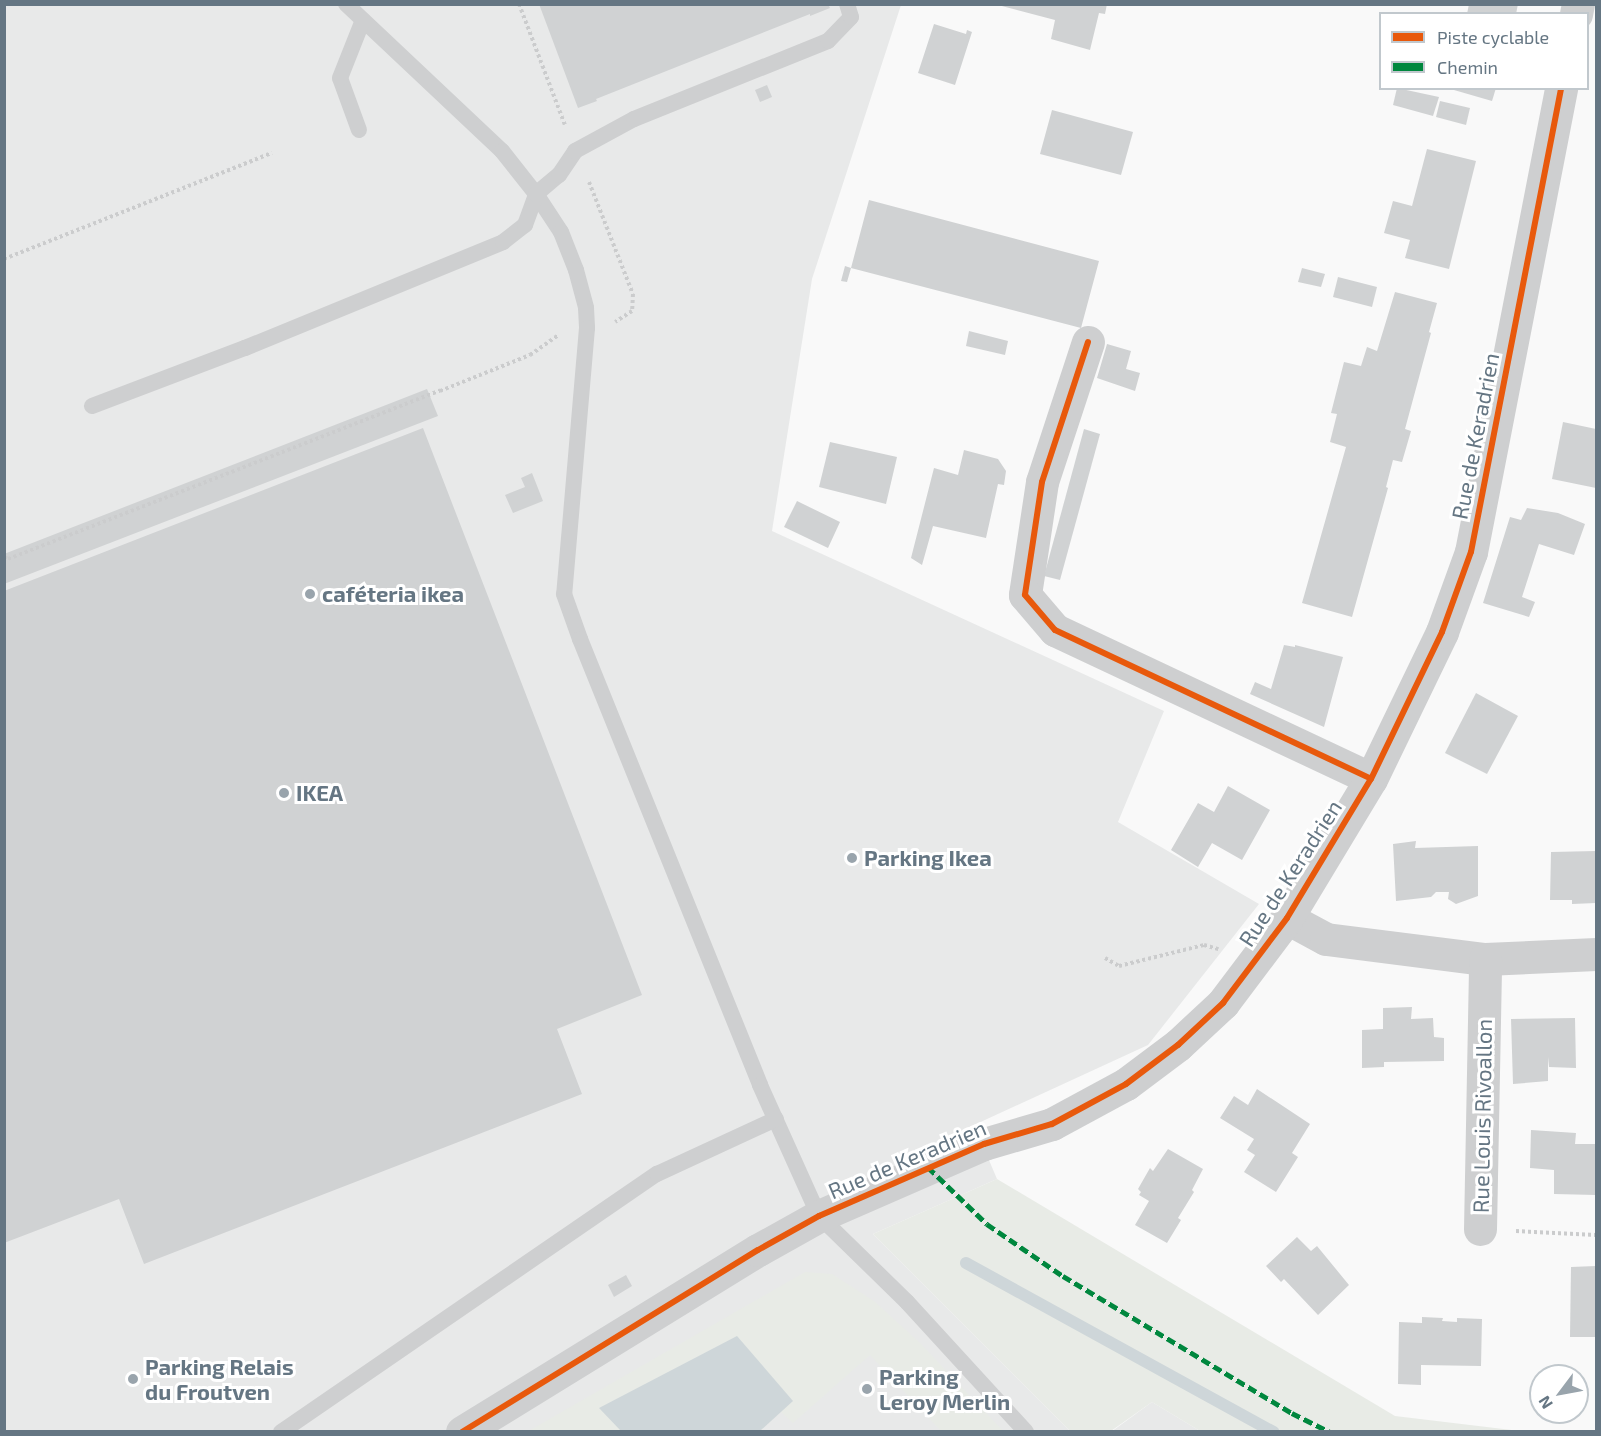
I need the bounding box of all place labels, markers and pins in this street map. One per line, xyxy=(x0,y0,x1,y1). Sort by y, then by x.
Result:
place label: caféteria ikea xyxy=(322,581,464,607)
marker: caféteria ikea xyxy=(303,587,317,601)
place label: IKEA xyxy=(296,780,343,806)
marker: IKEA xyxy=(277,786,291,800)
place label: Parking Ikea xyxy=(864,845,992,871)
marker: Parking Ikea xyxy=(845,851,859,865)
place label: Parking Relais du Froutven xyxy=(145,1353,294,1404)
place label: Parking Leroy Merlin xyxy=(879,1363,1011,1414)
marker: Parking Relais du Froutven xyxy=(126,1372,140,1386)
marker: Parking Leroy Merlin xyxy=(860,1382,874,1396)

